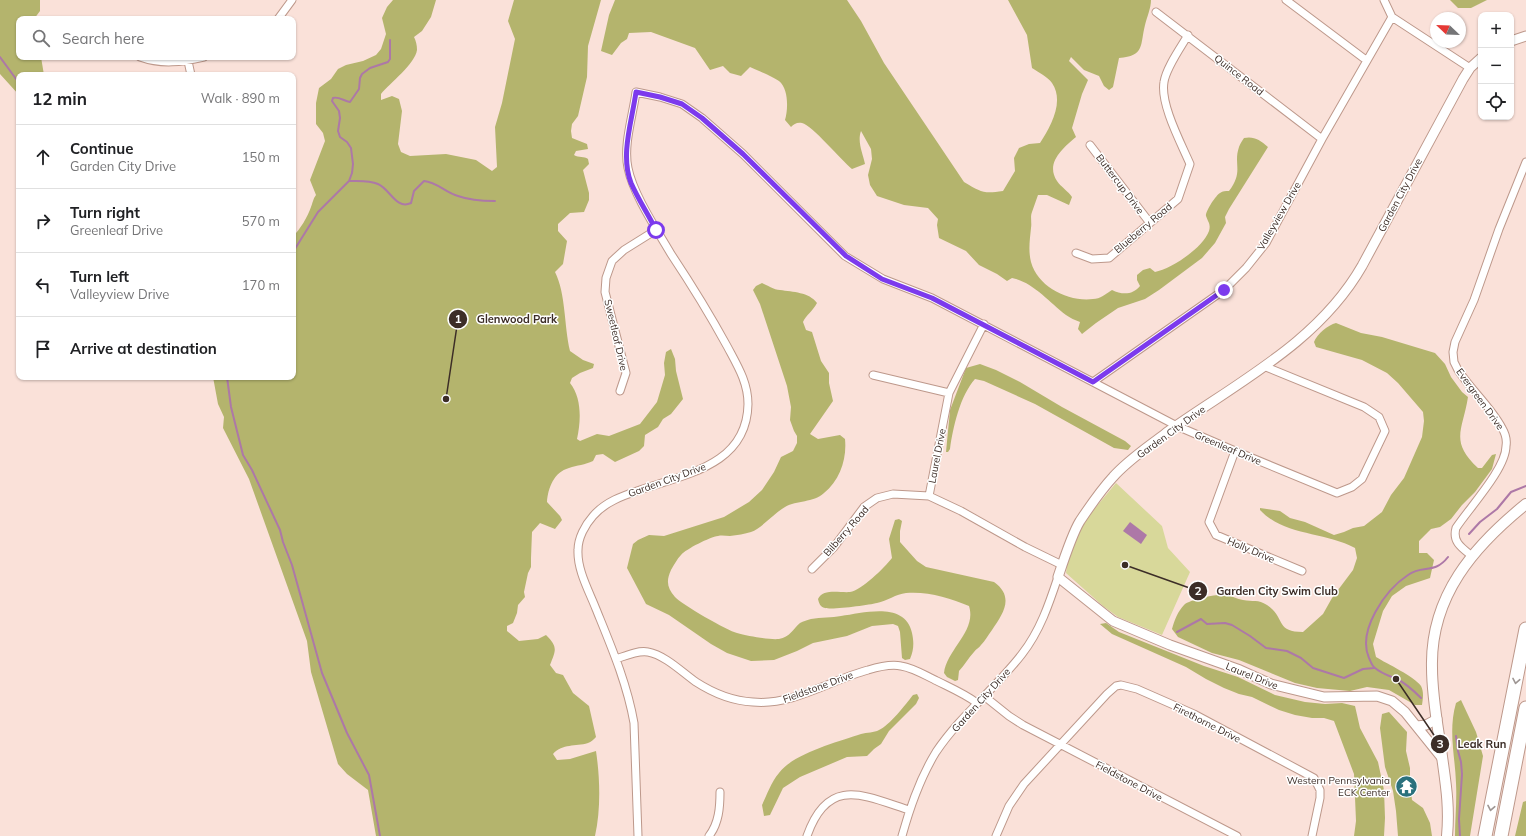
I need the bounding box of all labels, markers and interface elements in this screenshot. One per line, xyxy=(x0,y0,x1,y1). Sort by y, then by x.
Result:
north arrow xyxy=(1430,12,1466,48)
map controls xyxy=(1478,12,1514,120)
button: + xyxy=(1478,12,1514,48)
search box xyxy=(16,16,296,60)
icon: search xyxy=(30,27,52,49)
text: Search here xyxy=(62,29,144,48)
button: − xyxy=(1478,48,1514,84)
street label: Quince Road xyxy=(1212,52,1266,98)
button: locate xyxy=(1478,84,1514,120)
text: 12 min xyxy=(32,88,87,109)
text: Walk · 890 m xyxy=(201,90,280,106)
text: Continue xyxy=(70,139,133,158)
icon: ahead xyxy=(32,146,54,168)
text: 150 m xyxy=(242,149,280,165)
street label: Buttercup Drive xyxy=(1093,151,1147,217)
street label: Garden City Drive xyxy=(1375,156,1425,234)
text: Garden City Drive xyxy=(70,158,176,174)
street label: Valleyview Drive xyxy=(1254,180,1304,252)
street label: Blueberry Road xyxy=(1111,200,1175,256)
text: Turn right xyxy=(70,203,140,222)
icon: right xyxy=(32,210,54,232)
text: 570 m xyxy=(242,213,280,229)
route start xyxy=(647,221,665,239)
text: Greenleaf Drive xyxy=(70,222,163,238)
text: Turn left xyxy=(70,267,129,286)
icon: left xyxy=(32,274,54,296)
text: 170 m xyxy=(242,277,280,293)
route end xyxy=(1215,281,1233,299)
text: Valleyview Drive xyxy=(70,286,169,302)
street label: Sweetleaf Drive xyxy=(601,298,631,372)
callout: Glenwood Park xyxy=(448,308,565,331)
text: 1 xyxy=(454,311,462,326)
text: Glenwood Park xyxy=(477,312,558,326)
icon: arrive xyxy=(32,338,54,360)
text: Arrive at destination xyxy=(70,339,217,358)
street label: Evergreen Drive xyxy=(1453,366,1507,432)
street label: Garden City Drive xyxy=(1134,403,1208,461)
street label: Laurel Drive xyxy=(925,428,949,484)
street label: Greenleaf Drive xyxy=(1193,428,1263,468)
street label: Garden City Drive xyxy=(626,460,708,500)
street label: Bilberry Road xyxy=(820,503,872,559)
street label: Holly Drive xyxy=(1225,534,1277,566)
callout: Garden City Swim Club xyxy=(1188,579,1346,602)
text: 2 xyxy=(1194,583,1202,598)
text: Garden City Swim Club xyxy=(1216,584,1338,598)
street label: Laurel Drive xyxy=(1224,660,1280,692)
street label: Garden City Drive xyxy=(949,665,1013,735)
street label: Fieldstone Drive xyxy=(781,668,855,706)
one-way arrow xyxy=(1512,678,1520,684)
street label: Firethorne Drive xyxy=(1171,700,1243,746)
callout: Leak Run xyxy=(1430,732,1515,755)
text: 3 xyxy=(1436,736,1444,751)
text: Leak Run xyxy=(1458,737,1506,751)
street label: Fieldstone Drive xyxy=(1093,758,1165,804)
temple icon: Western Pennsylvania ECK Center xyxy=(1393,773,1419,799)
place label: Western Pennsylvania ECK Center xyxy=(1287,774,1390,799)
one-way arrow xyxy=(1487,805,1496,812)

